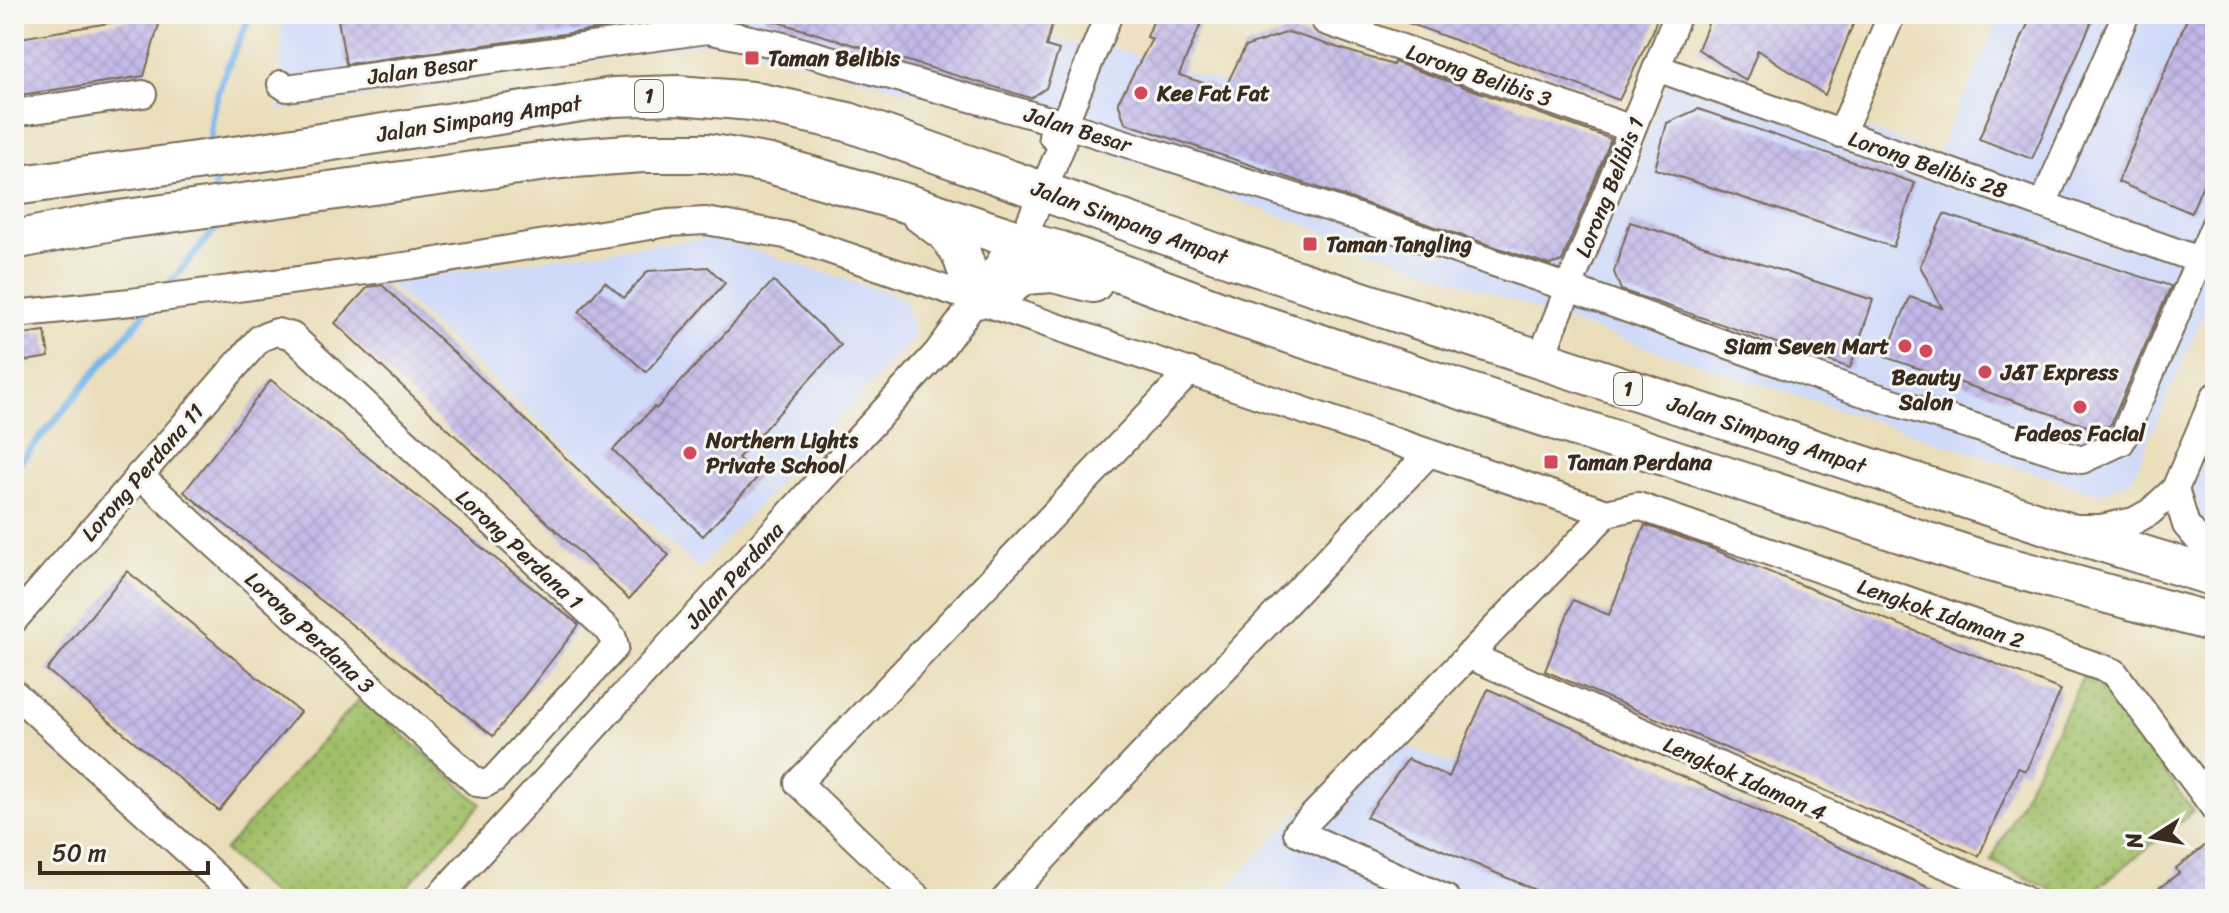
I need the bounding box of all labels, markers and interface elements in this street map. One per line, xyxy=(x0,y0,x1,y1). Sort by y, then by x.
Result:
street label: Lorong Belibis 3 xyxy=(1401,32,1557,119)
place label: Taman Belibis xyxy=(768,39,901,78)
street label: Jalan Besar xyxy=(364,42,481,97)
marker: Taman Belibis xyxy=(743,49,761,67)
place label: Kee Fat Fat xyxy=(1156,74,1270,113)
road number: 1 xyxy=(635,80,663,112)
street label: Jalan Simpang Ampat xyxy=(373,83,586,154)
marker: Kee Fat Fat xyxy=(1132,84,1150,102)
street label: Jalan Besar xyxy=(1019,94,1138,165)
street label: Lorong Belibis 1 xyxy=(1563,111,1655,264)
street label: Lorong Belibis 28 xyxy=(1843,119,2012,210)
street label: Jalan Simpang Ampat xyxy=(1025,168,1235,277)
place label: Taman Tangling xyxy=(1326,225,1472,264)
marker: Taman Tangling xyxy=(1301,235,1319,253)
place label: Siam Seven Mart xyxy=(1723,327,1889,366)
marker: Siam Seven Mart xyxy=(1896,337,1914,355)
marker: Beauty Salon xyxy=(1917,342,1935,360)
place label: J&T Express xyxy=(1999,353,2119,392)
place label: Beauty Salon xyxy=(1891,358,1961,422)
marker: J&T Express xyxy=(1976,363,1994,381)
road number: 1 xyxy=(1614,373,1642,405)
street label: Jalan Simpang Ampat xyxy=(1661,384,1872,485)
street label: Lorong Perdana 11 xyxy=(71,394,214,551)
marker: Fadeos Facial xyxy=(2071,398,2089,416)
place label: Fadeos Facial xyxy=(2014,414,2147,453)
place label: Northern Lights Private School xyxy=(705,421,859,485)
place label: Taman Perdana xyxy=(1567,443,1713,482)
marker: Northern Lights Private School xyxy=(681,444,699,462)
marker: Taman Perdana xyxy=(1542,453,1560,471)
street label: Lorong Perdana 1 xyxy=(446,479,593,620)
street label: Jalan Perdana xyxy=(674,512,794,639)
street label: Lorong Perdana 3 xyxy=(235,561,384,703)
street label: Lengkok Idaman 2 xyxy=(1852,567,2030,660)
street label: Lengkok Idaman 4 xyxy=(1657,725,1833,832)
north arrow xyxy=(2113,797,2193,877)
scale bar xyxy=(40,825,208,875)
text: N xyxy=(2113,829,2155,853)
text: 50 m xyxy=(52,832,107,874)

